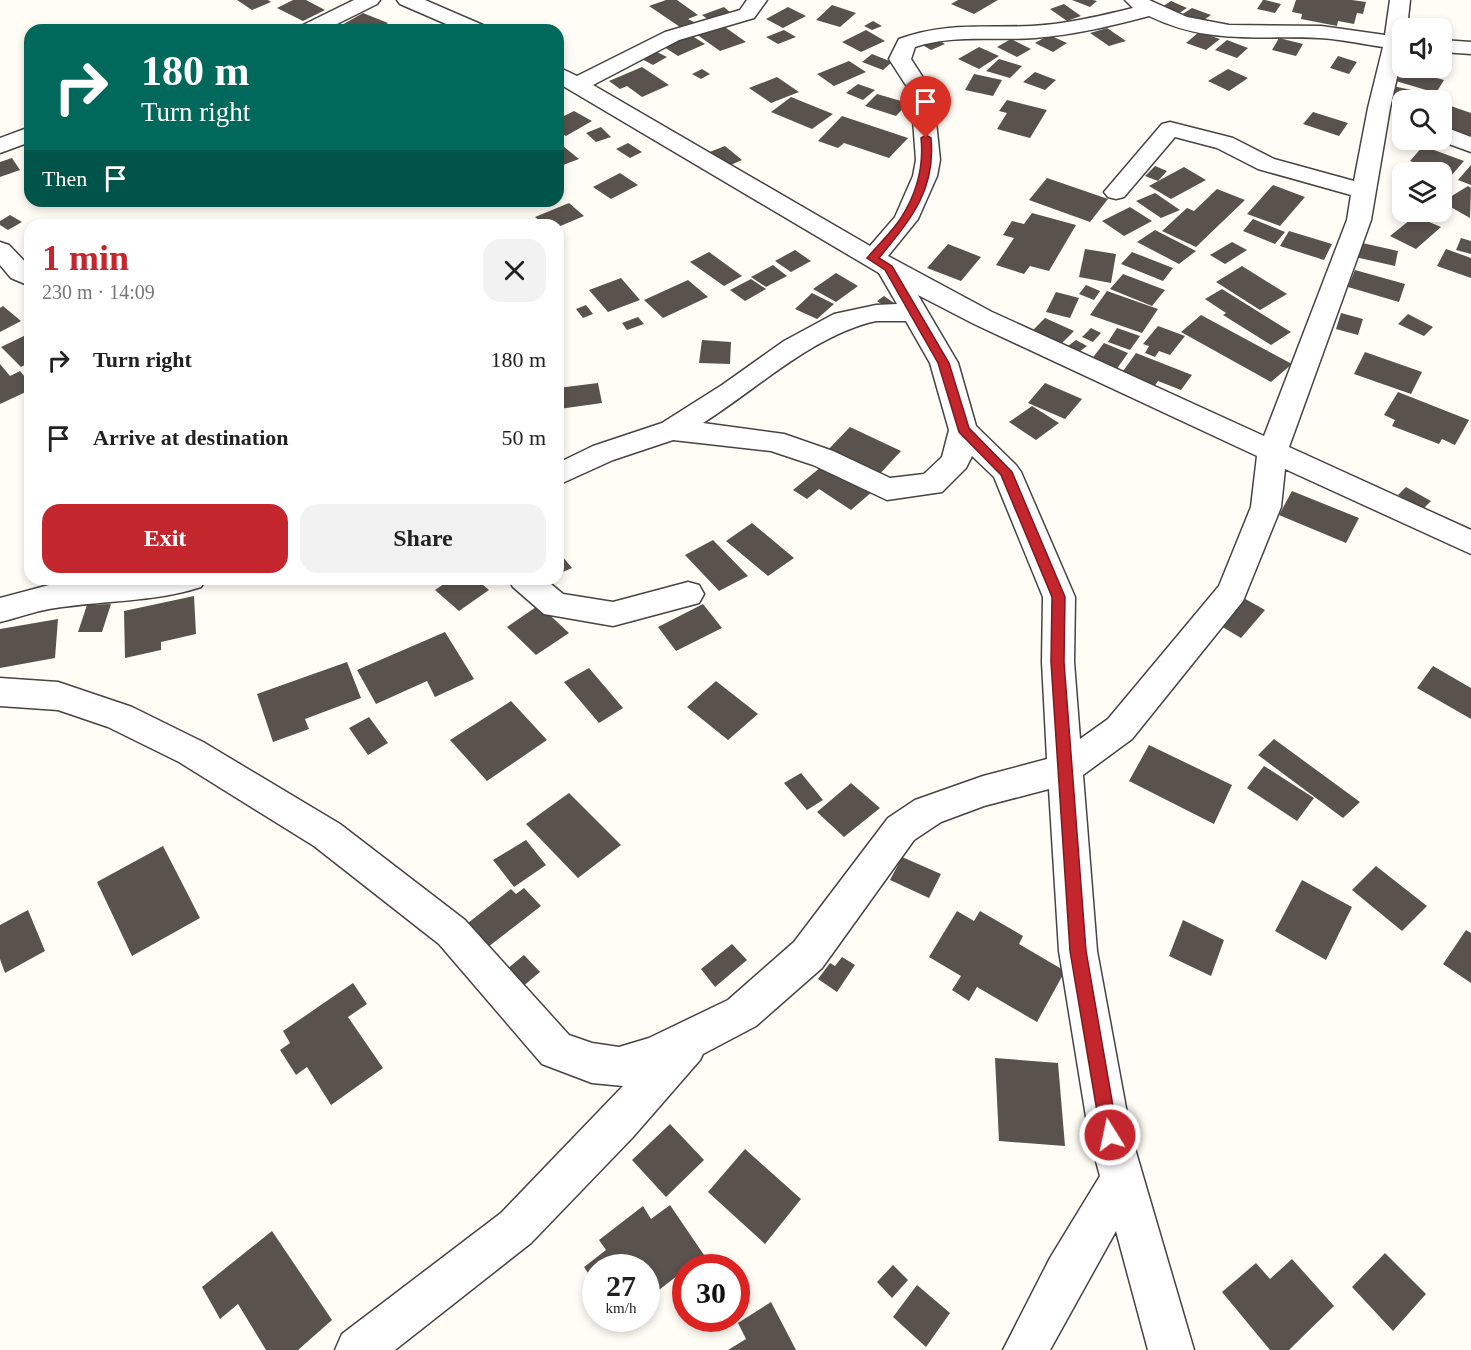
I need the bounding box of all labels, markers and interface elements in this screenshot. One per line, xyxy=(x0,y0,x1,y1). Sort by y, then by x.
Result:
map controls xyxy=(1392,18,1452,222)
button: sound xyxy=(1392,18,1452,78)
icon: right xyxy=(42,48,120,126)
text: 180 m xyxy=(141,48,250,94)
pin xyxy=(900,76,951,138)
icon: arrive xyxy=(909,85,942,118)
button: search xyxy=(1392,90,1452,150)
text: Turn right xyxy=(141,97,250,127)
icon: arrive xyxy=(99,162,132,195)
button: layers xyxy=(1392,162,1452,222)
text: Then xyxy=(42,166,87,191)
text: 1 min xyxy=(42,238,129,278)
button: close xyxy=(483,239,546,302)
text: 230 m · 14:09 xyxy=(42,281,155,303)
icon: right xyxy=(42,344,75,377)
text: Turn right xyxy=(93,347,192,372)
text: 180 m xyxy=(490,347,546,372)
icon: arrive xyxy=(42,422,75,455)
text: Arrive at destination xyxy=(93,425,289,450)
text: 50 m xyxy=(501,425,546,450)
button: Exit xyxy=(42,504,288,573)
button: Share xyxy=(300,504,546,573)
position arrow xyxy=(1078,1103,1142,1167)
speed limit sign: 30 xyxy=(672,1254,750,1332)
text: 27 xyxy=(606,1269,636,1302)
text: km/h xyxy=(606,1300,636,1316)

